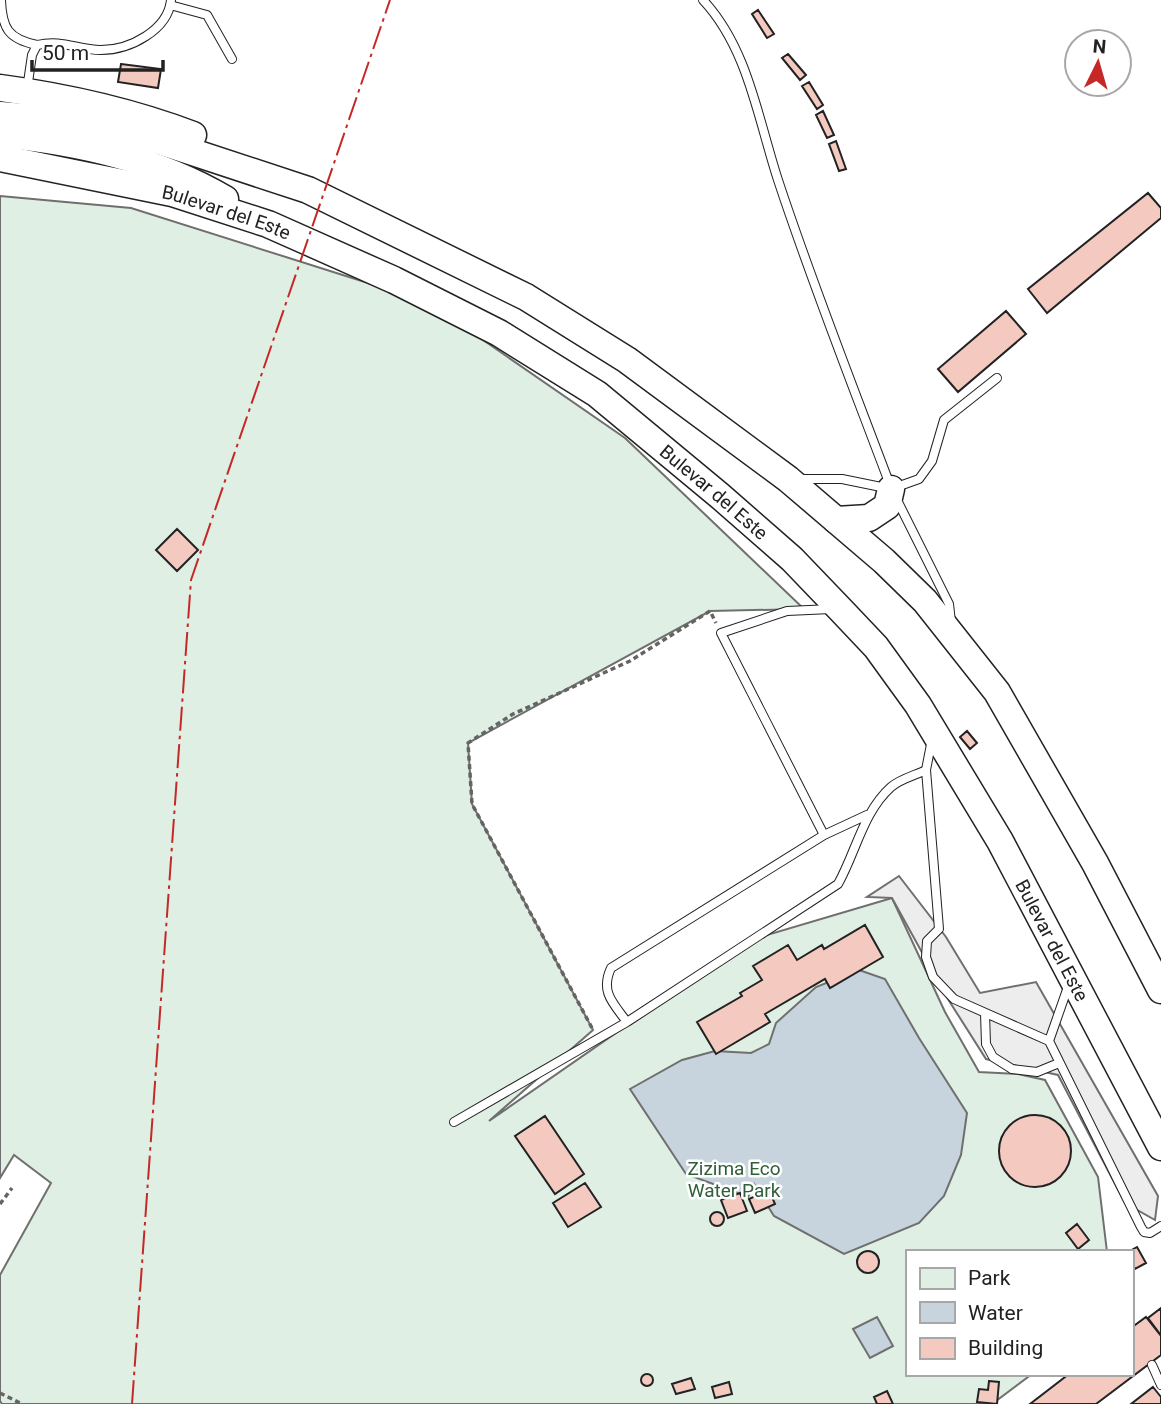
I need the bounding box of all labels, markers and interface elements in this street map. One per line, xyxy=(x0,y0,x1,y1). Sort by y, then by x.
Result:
scale bar xyxy=(32,28,163,72)
north arrow xyxy=(1063,28,1133,98)
text: N xyxy=(1092,35,1107,59)
text: 50 m xyxy=(42,41,89,65)
street label: Bulevar del Este xyxy=(160,180,294,245)
street label: Bulevar del Este xyxy=(655,440,773,545)
street label: Bulevar del Este xyxy=(1010,876,1093,1005)
park label: Zizima Eco Water Park xyxy=(687,1157,781,1202)
legend xyxy=(906,1250,1133,1376)
text: Park xyxy=(968,1266,1011,1290)
text: Water xyxy=(968,1301,1023,1325)
text: Building xyxy=(968,1336,1043,1360)

